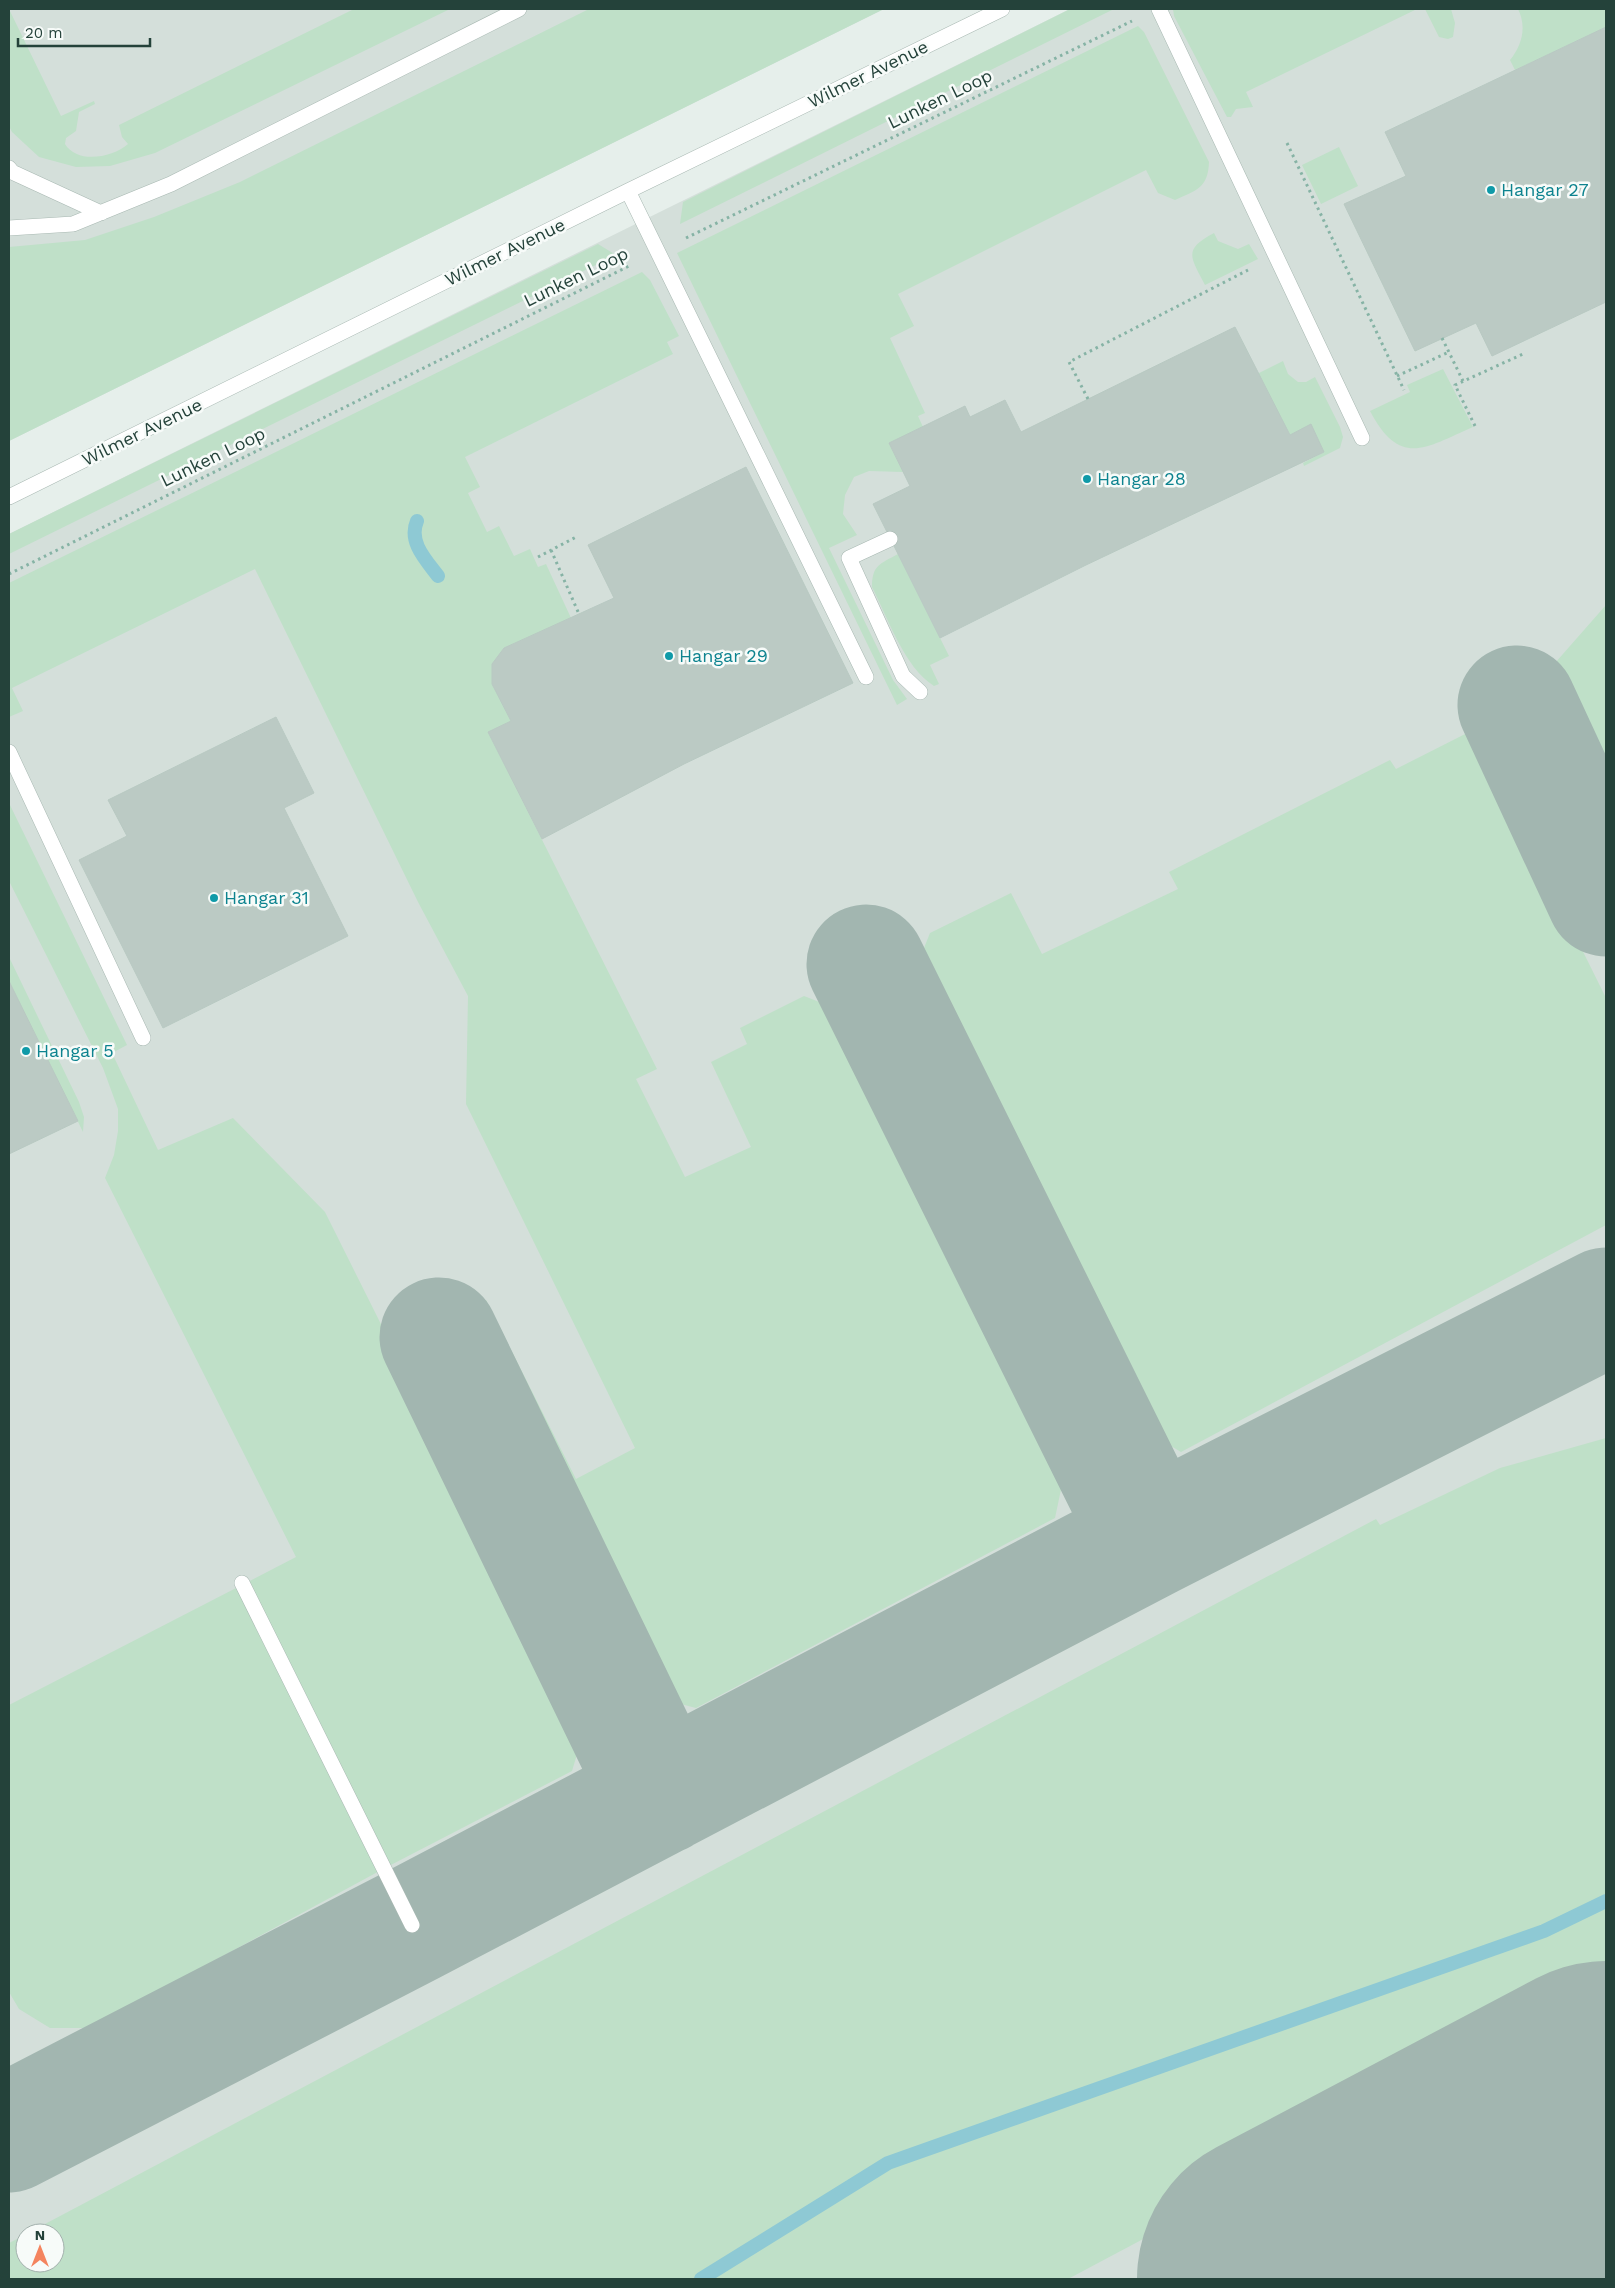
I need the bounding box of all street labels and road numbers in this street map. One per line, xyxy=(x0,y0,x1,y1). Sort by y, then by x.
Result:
street label: Wilmer Avenue xyxy=(804,35,931,112)
street label: Lunken Loop xyxy=(884,64,996,133)
street label: Wilmer Avenue xyxy=(441,213,568,290)
street label: Lunken Loop xyxy=(520,242,632,311)
street label: Wilmer Avenue xyxy=(78,393,205,470)
street label: Lunken Loop xyxy=(157,422,269,491)

